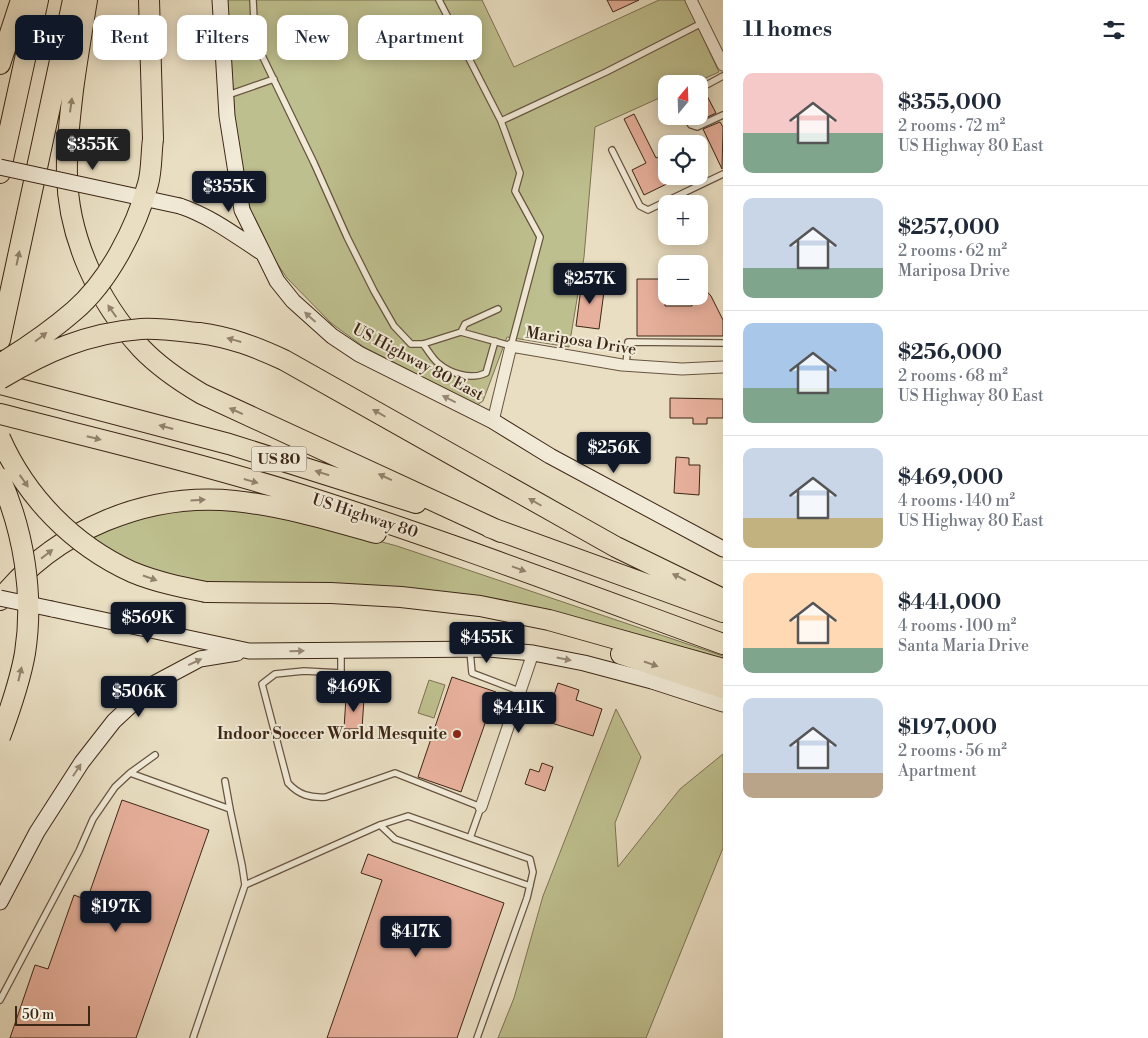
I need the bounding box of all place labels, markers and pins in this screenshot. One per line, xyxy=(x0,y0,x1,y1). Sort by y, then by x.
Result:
pin: $355K xyxy=(58,128,128,171)
pin: $355K xyxy=(194,170,264,213)
pin: $257K xyxy=(555,262,625,305)
pin: $256K xyxy=(579,432,649,474)
pin: $569K xyxy=(113,602,183,644)
pin: $455K xyxy=(452,622,522,664)
pin: $469K xyxy=(319,670,389,713)
pin: $506K xyxy=(104,676,174,718)
pin: $441K xyxy=(484,692,554,734)
place label: Indoor Soccer World Mesquite xyxy=(217,724,447,744)
marker: Indoor Soccer World Mesquite xyxy=(451,728,463,740)
pin: $197K xyxy=(81,890,151,933)
pin: $417K xyxy=(381,916,451,958)

